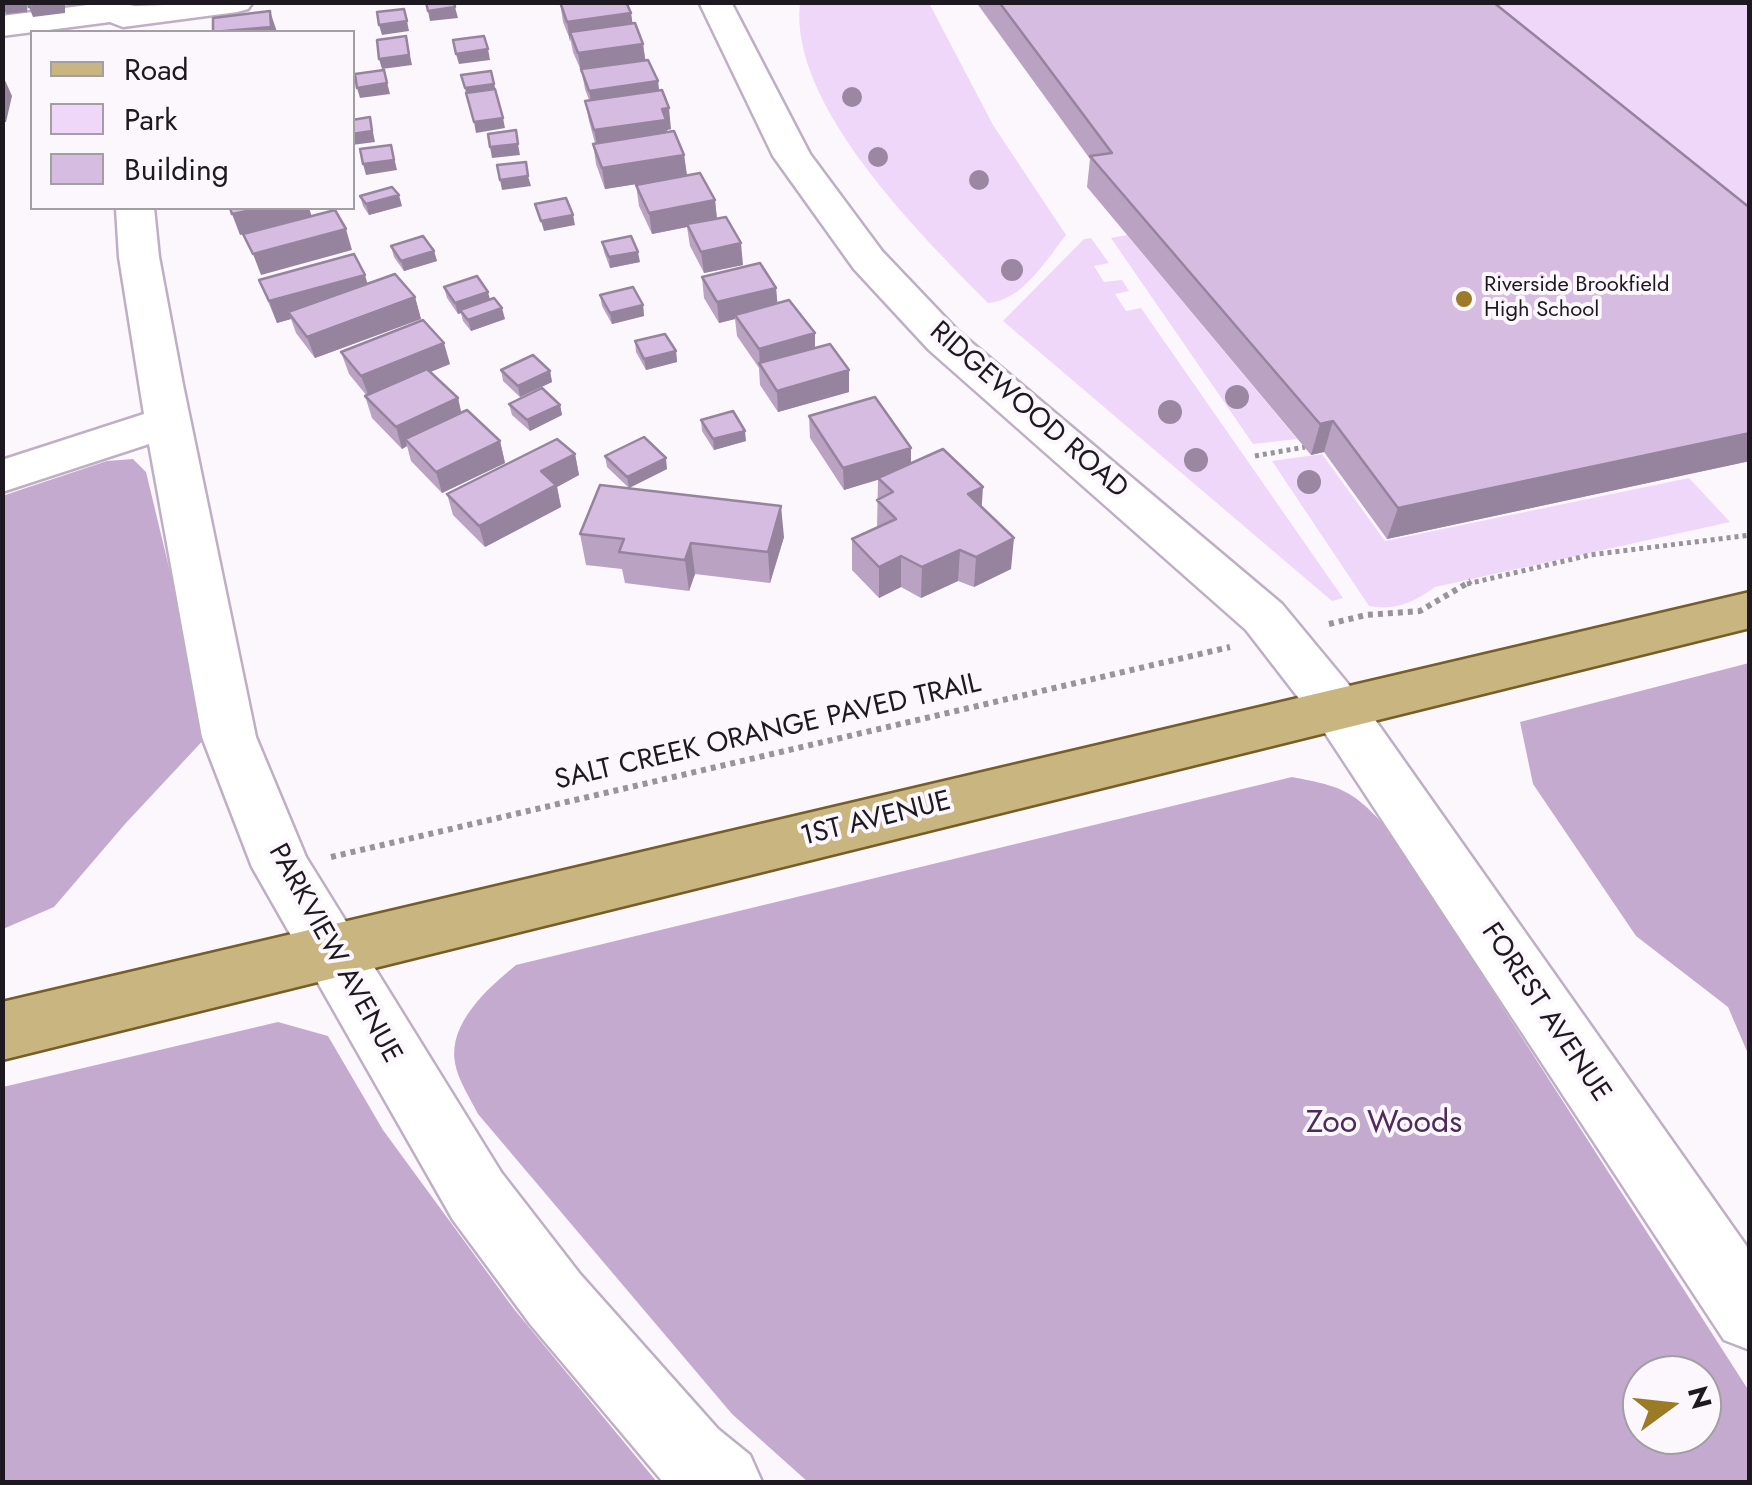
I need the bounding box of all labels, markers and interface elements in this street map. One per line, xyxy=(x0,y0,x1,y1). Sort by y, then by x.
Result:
legend xyxy=(30,30,355,210)
text: Road xyxy=(124,48,189,91)
text: Park xyxy=(124,98,177,141)
text: Building xyxy=(124,148,229,191)
place label: Riverside Brookfield High School xyxy=(1484,273,1669,324)
marker: Riverside Brookfield High School xyxy=(1453,288,1475,310)
street label: RIDGEWOOD ROAD xyxy=(922,316,1134,506)
street label: SALT CREEK ORANGE PAVED TRAIL xyxy=(552,668,984,798)
street label: 1ST AVENUE xyxy=(797,785,955,855)
street label: PARKVIEW AVENUE xyxy=(260,839,408,1069)
street label: FOREST AVENUE xyxy=(1473,917,1617,1109)
park label: Zoo Woods xyxy=(1306,1105,1462,1143)
north arrow xyxy=(1622,1355,1722,1455)
text: N xyxy=(1677,1382,1722,1414)

